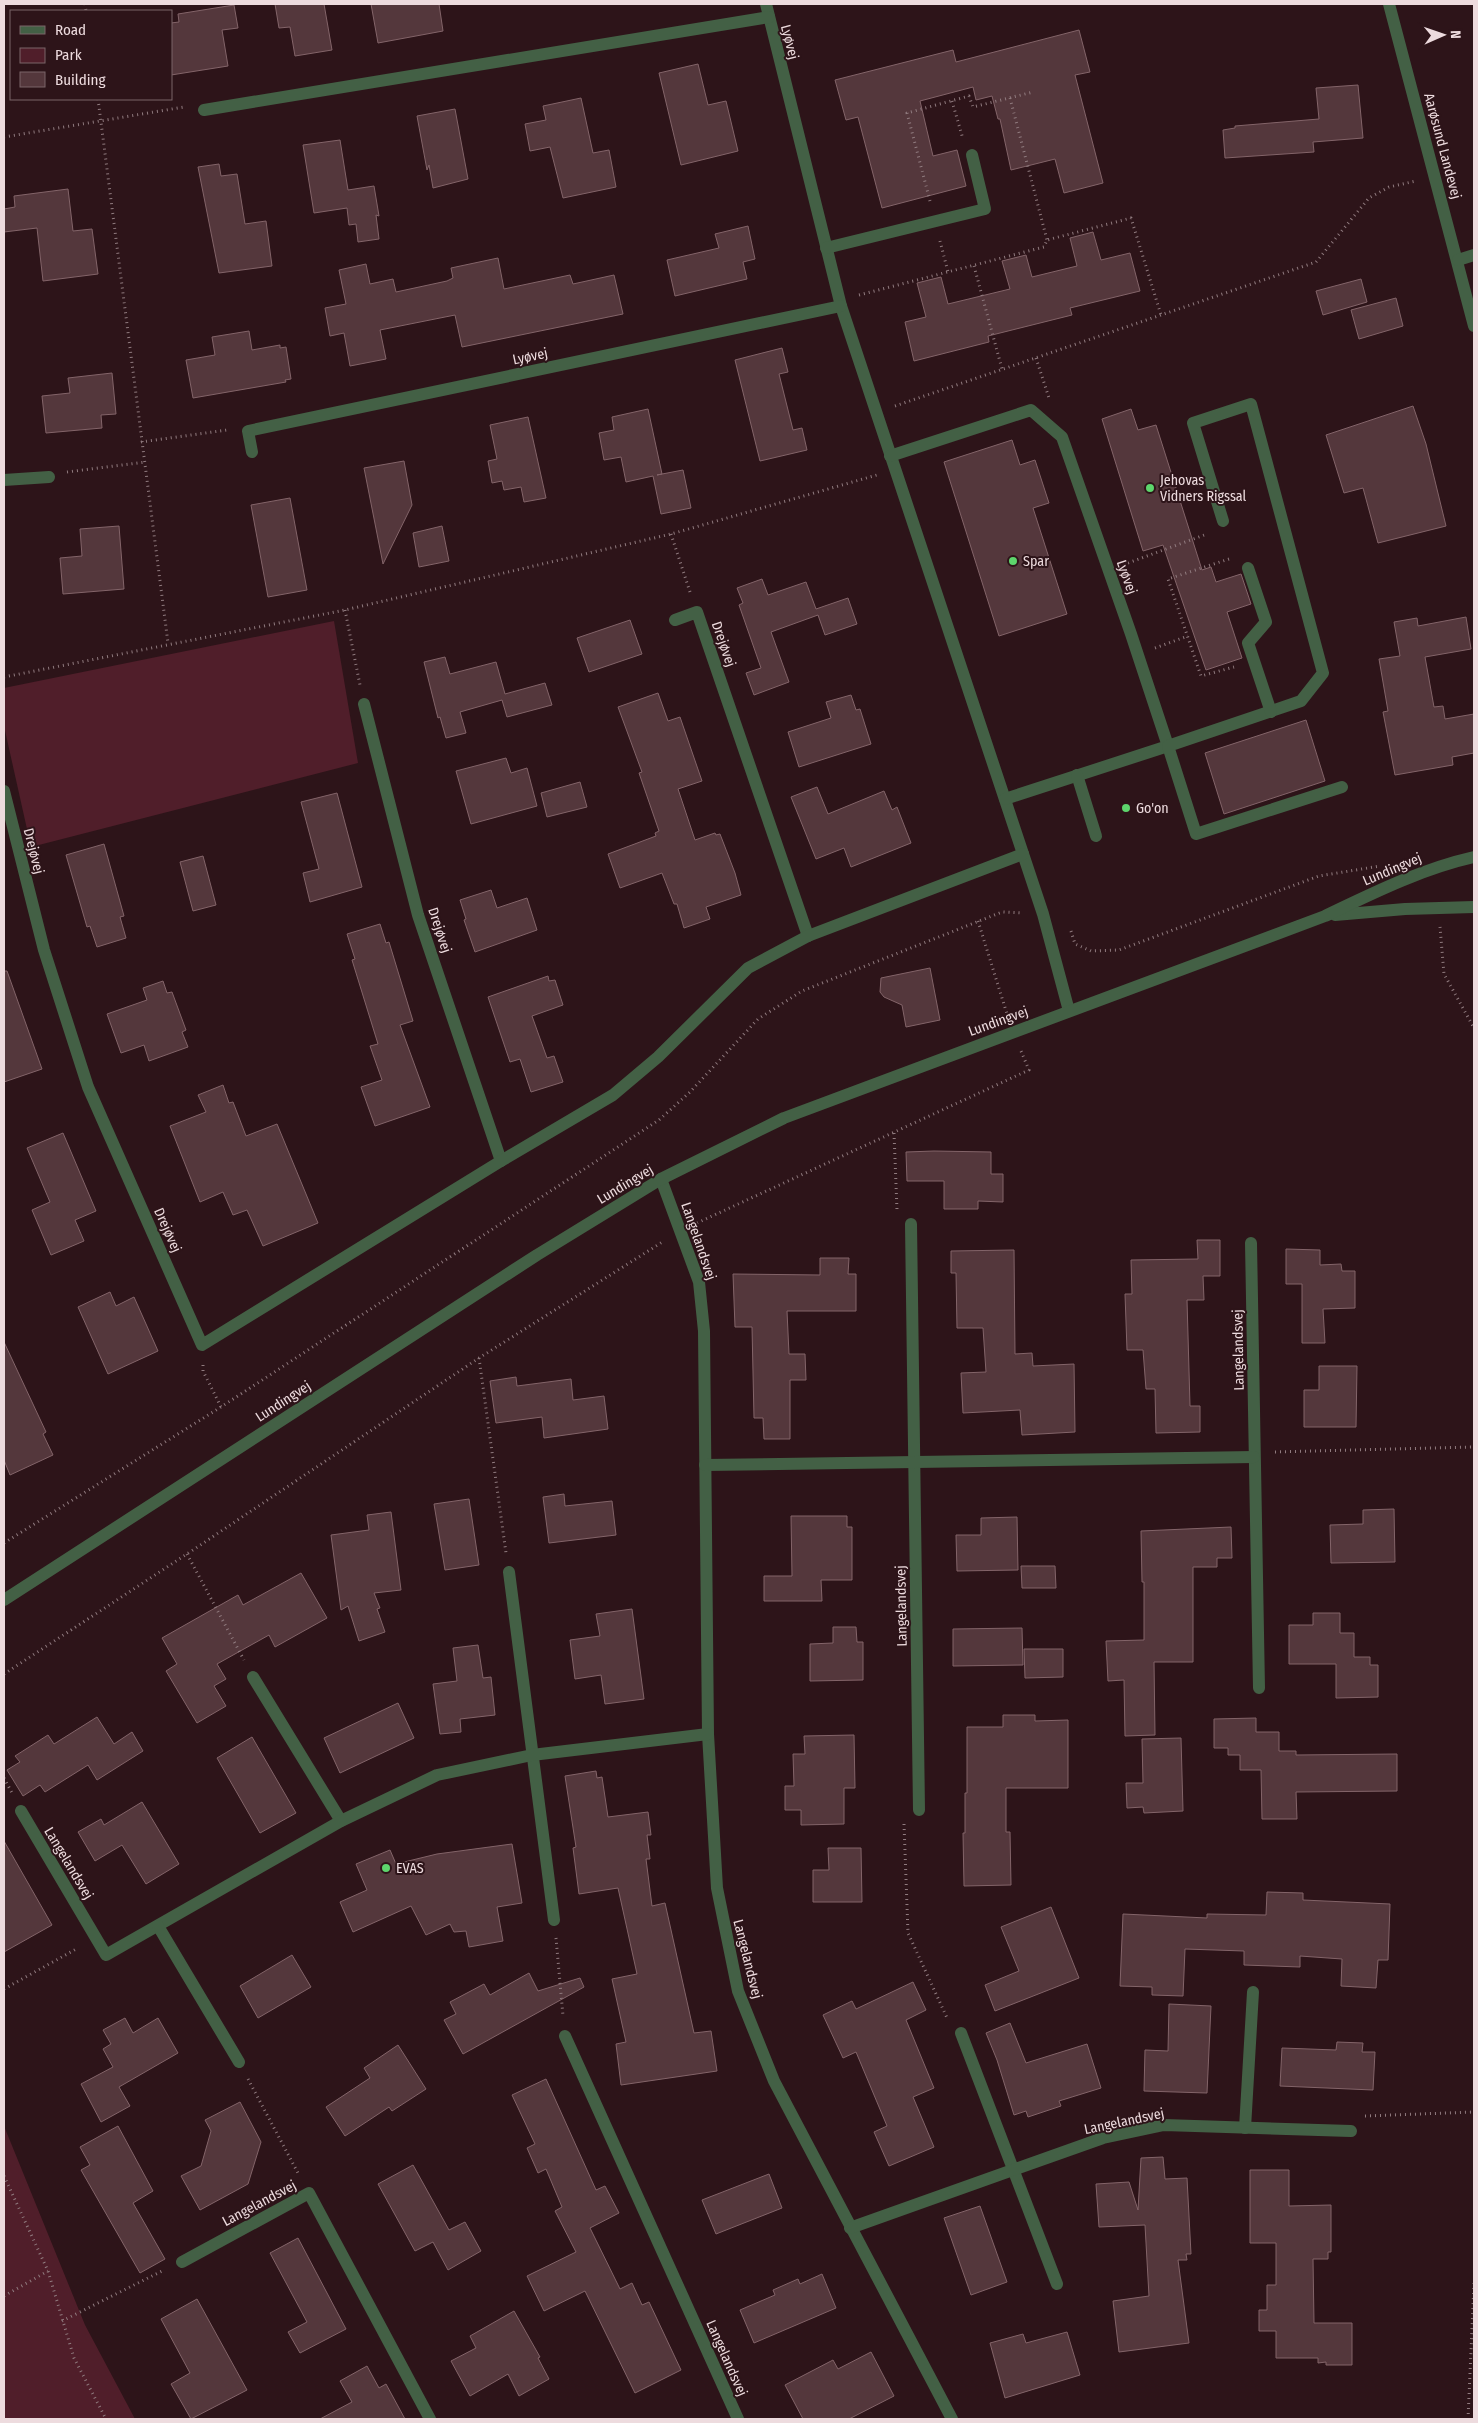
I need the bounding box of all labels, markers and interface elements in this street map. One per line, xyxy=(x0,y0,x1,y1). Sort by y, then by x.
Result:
legend xyxy=(10,10,172,100)
north arrow xyxy=(1418,10,1468,60)
text: Road xyxy=(55,21,86,39)
street label: Lyøvej xyxy=(777,23,802,61)
text: N xyxy=(1447,30,1464,39)
text: Park xyxy=(55,46,82,64)
text: Building xyxy=(55,71,106,89)
street label: Aarøsund Landevej xyxy=(1420,91,1465,201)
street label: Lyøvej xyxy=(511,344,549,368)
place label: Jehovas Vidners Rigssal xyxy=(1160,472,1246,505)
marker: Jehovas Vidners Rigssal xyxy=(1144,482,1156,494)
place label: Spar xyxy=(1023,553,1049,570)
marker: Spar xyxy=(1007,555,1019,567)
street label: Lyøvej xyxy=(1113,558,1140,597)
street label: Drejøvej xyxy=(708,619,739,669)
place label: Go'on xyxy=(1136,800,1169,817)
marker: Go'on xyxy=(1120,802,1132,814)
street label: Drejøvej xyxy=(20,826,47,876)
street label: Lundingvej xyxy=(1360,849,1424,889)
street label: Drejøvej xyxy=(424,905,455,955)
street label: Lundingvej xyxy=(966,1003,1030,1040)
street label: Lundingvej xyxy=(594,1161,656,1208)
street label: Langelandsvej xyxy=(677,1200,720,1282)
street label: Drejøvej xyxy=(150,1205,185,1255)
street label: Langelandsvej xyxy=(1229,1309,1248,1391)
street label: Lundingvej xyxy=(253,1377,314,1426)
street label: Langelandsvej xyxy=(892,1565,911,1647)
street label: Langelandsvej xyxy=(40,1824,97,1903)
place label: EVAS xyxy=(396,1860,424,1877)
marker: EVAS xyxy=(380,1862,392,1874)
street label: Langelandsvej xyxy=(729,1918,766,2001)
street label: Langelandsvej xyxy=(1083,2105,1166,2138)
street label: Langelandsvej xyxy=(219,2177,299,2230)
street label: Langelandsvej xyxy=(702,2318,751,2399)

